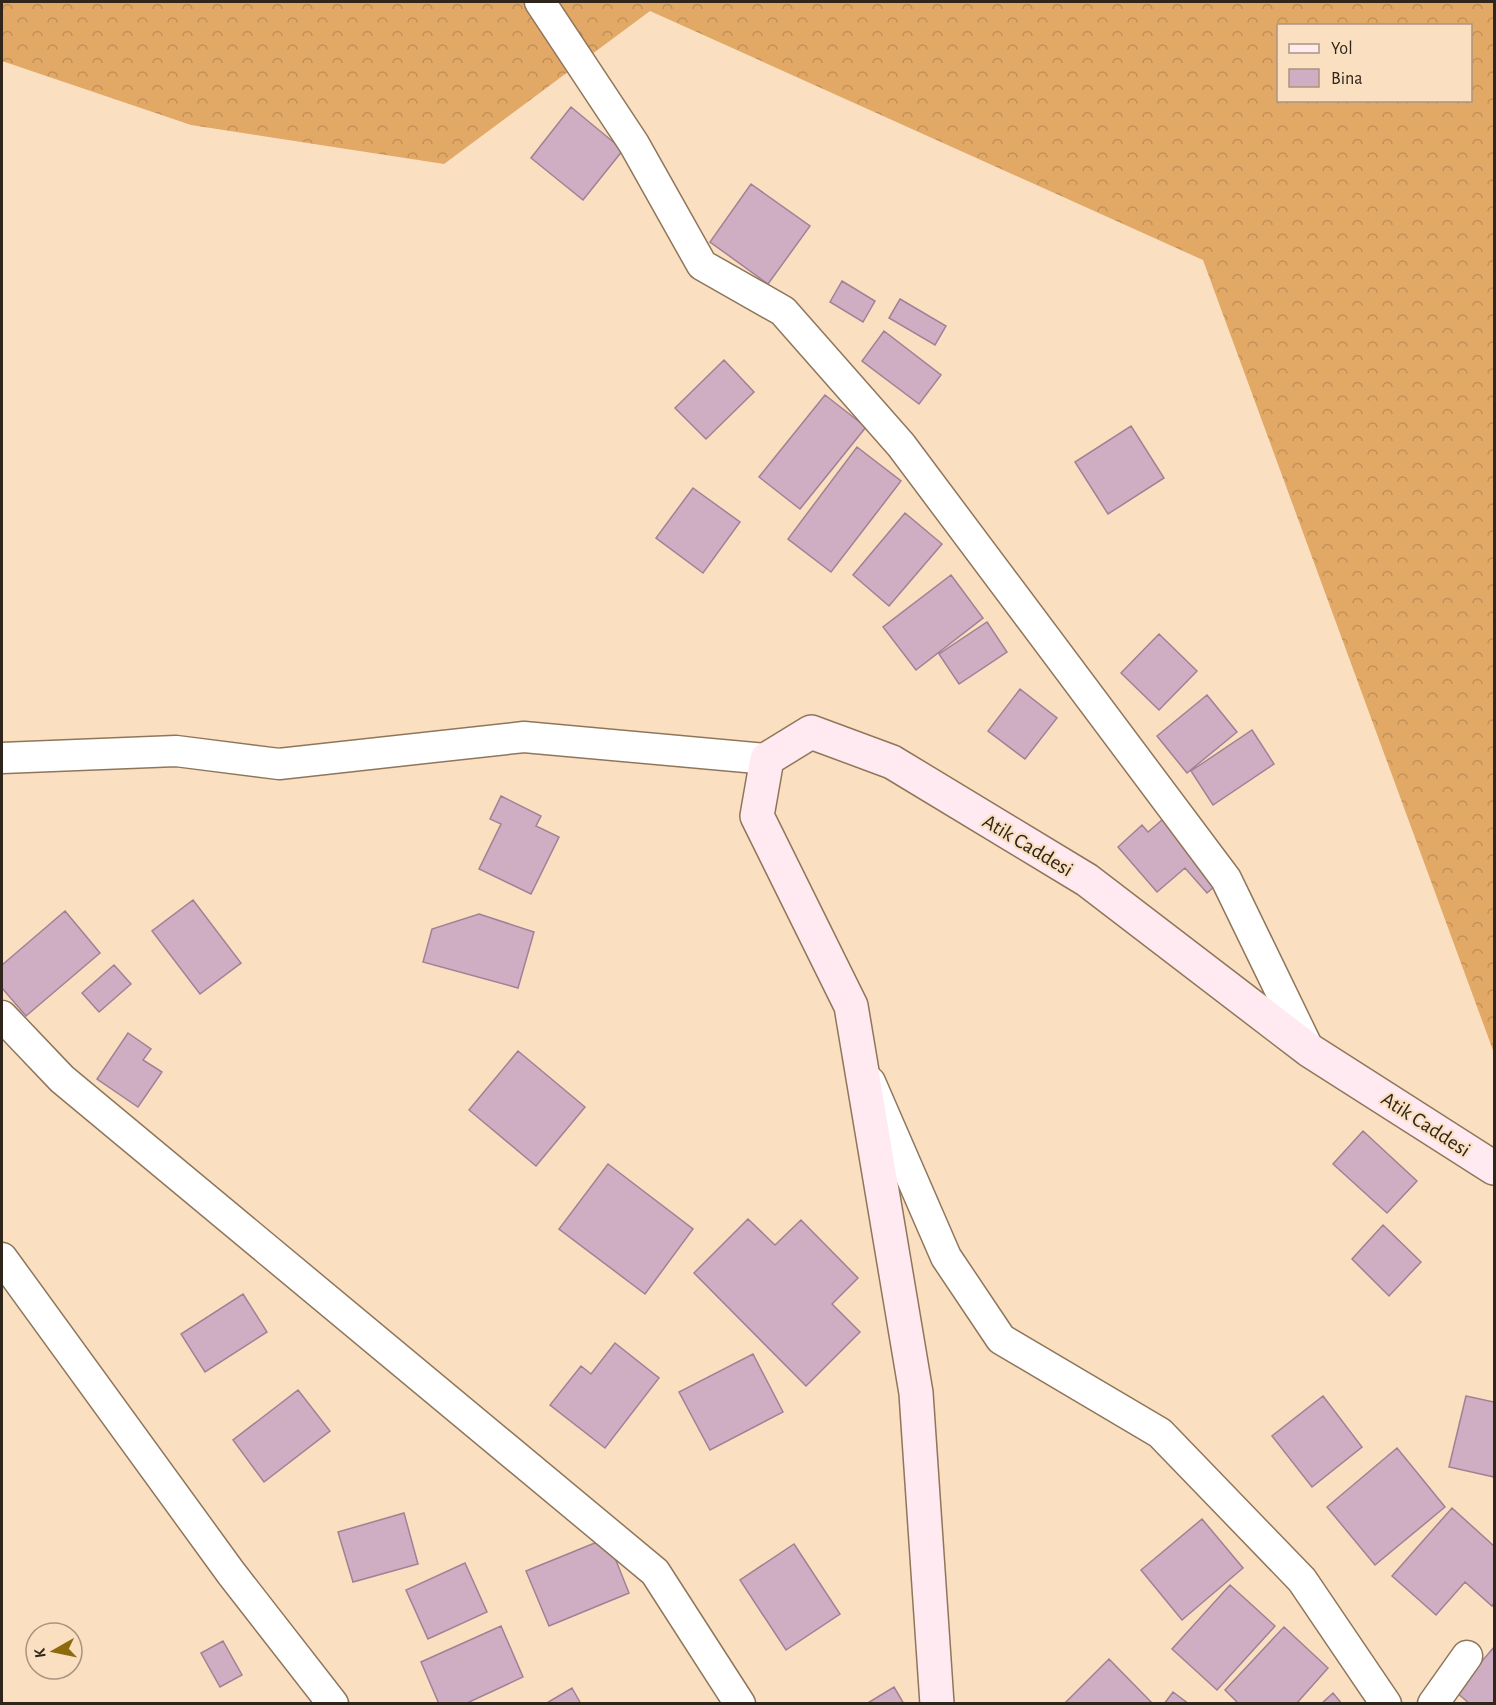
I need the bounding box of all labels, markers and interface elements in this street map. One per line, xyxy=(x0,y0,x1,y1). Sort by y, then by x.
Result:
legend xyxy=(1277,24,1472,102)
text: Yol xyxy=(1331,40,1353,58)
text: Bina xyxy=(1331,70,1363,88)
street label: Atik Caddesi xyxy=(979,810,1077,881)
street label: Atik Caddesi xyxy=(1377,1088,1474,1161)
north arrow xyxy=(24,1621,84,1681)
text: K xyxy=(31,1647,49,1659)

